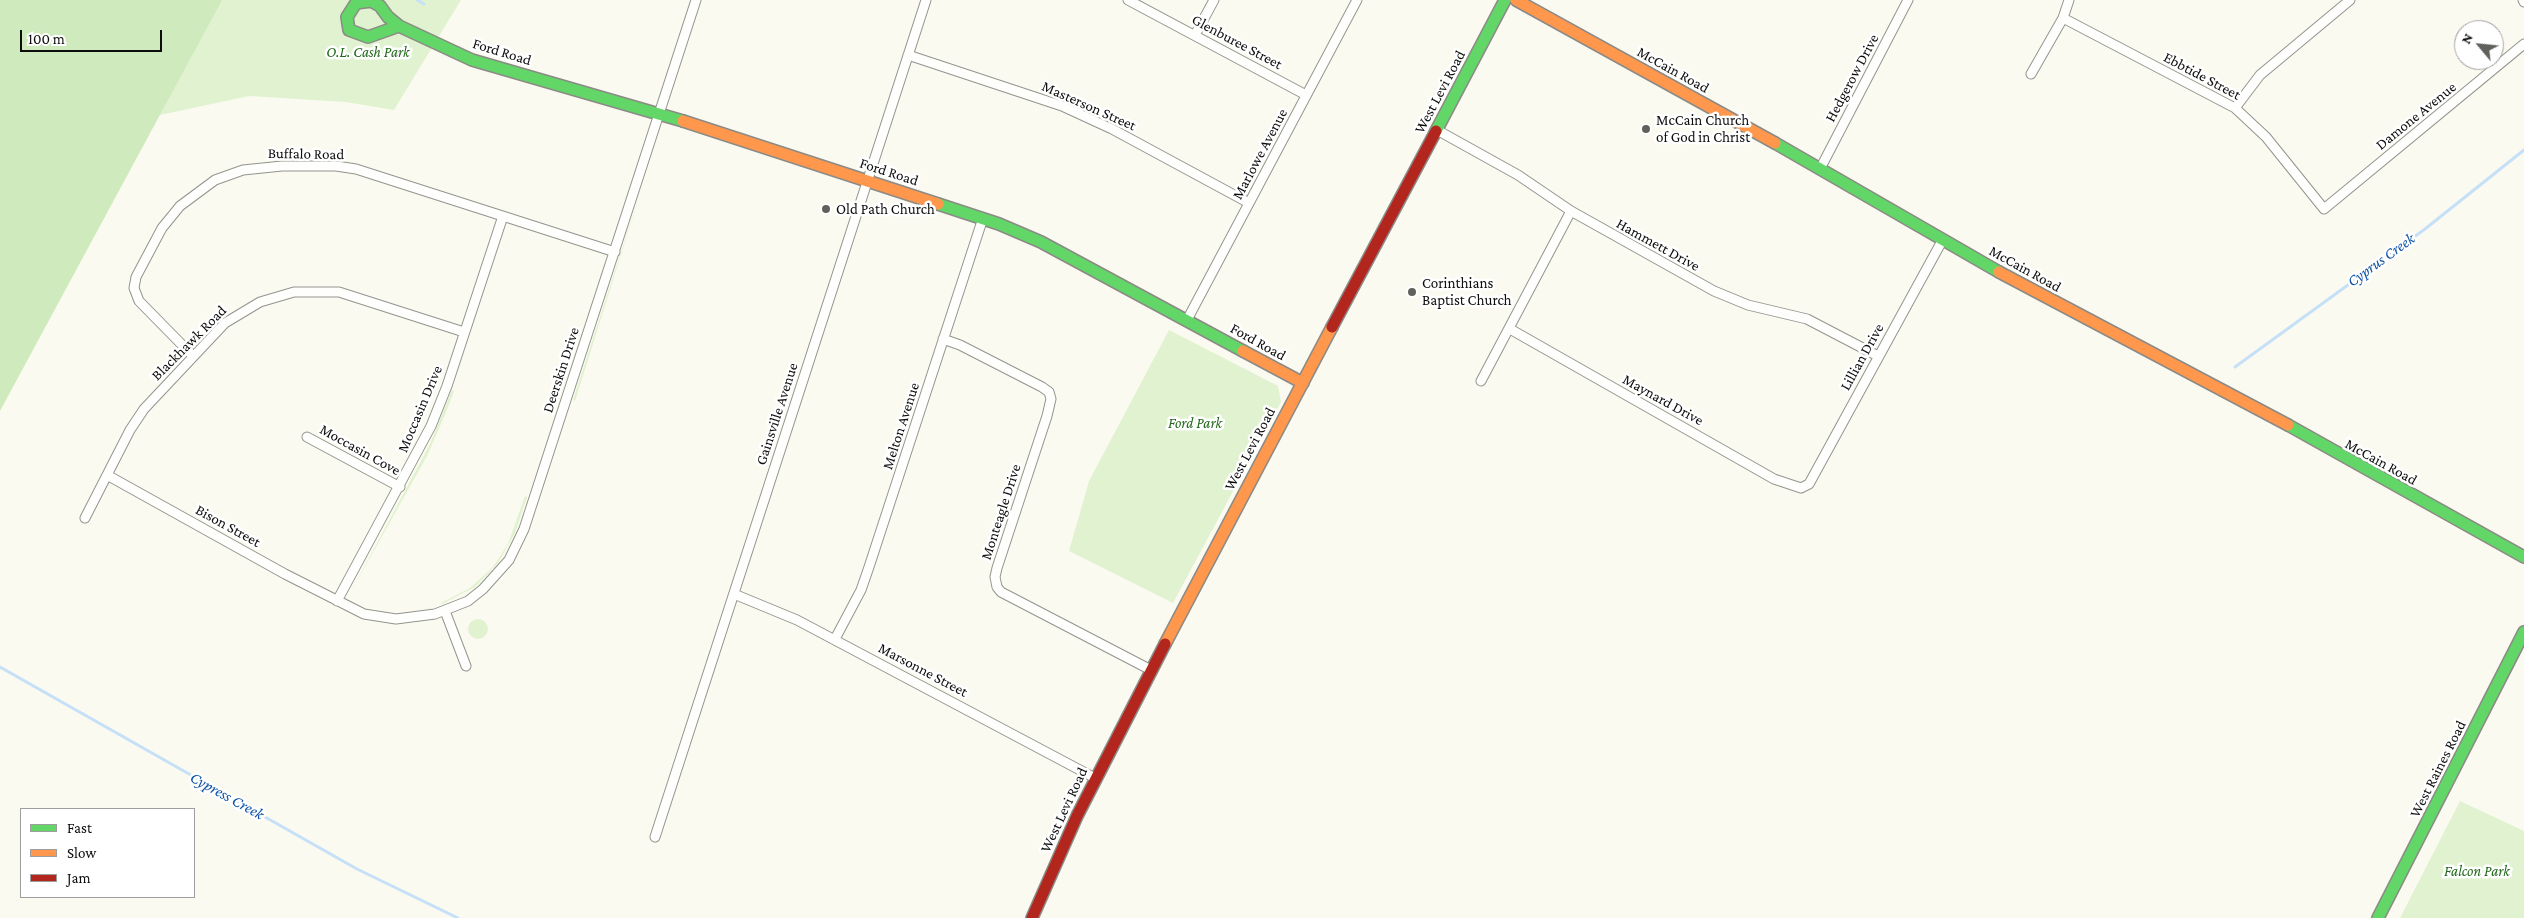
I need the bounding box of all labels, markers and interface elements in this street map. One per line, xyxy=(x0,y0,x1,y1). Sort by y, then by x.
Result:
street label: Glenburee Street xyxy=(1189,11,1285,73)
scale bar xyxy=(22,20,165,52)
north arrow xyxy=(2454,20,2504,70)
text: N xyxy=(2457,30,2476,46)
text: 100 m xyxy=(28,31,65,47)
street label: Hedgerow Drive xyxy=(1821,31,1883,125)
street label: Ford Road xyxy=(470,35,534,69)
park label: O.L. Cash Park xyxy=(326,43,410,61)
street label: McCain Road xyxy=(1634,43,1712,97)
street label: West Levi Road xyxy=(1411,47,1469,137)
street label: Ebbtide Street xyxy=(2160,48,2244,104)
street label: Masterson Street xyxy=(1039,77,1139,135)
street label: Damone Avenue xyxy=(2372,78,2460,154)
street label: Marlowe Avenue xyxy=(1228,105,1292,203)
place label: McCain Church of God in Christ xyxy=(1656,111,1750,146)
marker: McCain Church of God in Christ xyxy=(1640,123,1652,135)
street label: Buffalo Road xyxy=(268,144,344,164)
street label: Ford Road xyxy=(857,154,921,190)
place label: Old Path Church xyxy=(836,200,935,218)
marker: Old Path Church xyxy=(820,203,832,215)
street label: Hammett Drive xyxy=(1613,215,1703,275)
water label: Cyprus Creek xyxy=(2343,229,2419,291)
street label: McCain Road xyxy=(1986,242,2064,296)
place label: Corinthians Baptist Church xyxy=(1422,274,1512,309)
marker: Corinthians Baptist Church xyxy=(1406,286,1418,298)
street label: Blackhawk Road xyxy=(148,302,230,384)
street label: Ford Road xyxy=(1227,319,1289,365)
street label: Lillian Drive xyxy=(1836,320,1888,394)
street label: Deerskin Drive xyxy=(539,325,583,415)
street label: Gainsville Avenue xyxy=(752,361,802,467)
street label: Moccasin Drive xyxy=(394,363,446,455)
street label: Maynard Drive xyxy=(1619,370,1707,430)
street label: Melton Avenue xyxy=(878,380,924,472)
street label: West Levi Road xyxy=(1221,404,1279,494)
park label: Ford Park xyxy=(1168,414,1222,432)
street label: Moccasin Cove xyxy=(317,420,403,480)
street label: McCain Road xyxy=(2342,435,2420,489)
street label: Monteagle Drive xyxy=(977,462,1025,562)
street label: Bison Street xyxy=(192,501,264,551)
street label: Marsonne Street xyxy=(875,639,971,701)
street label: West Raines Road xyxy=(2406,718,2470,820)
street label: West Levi Road xyxy=(1037,765,1091,855)
water label: Cypress Creek xyxy=(187,768,267,824)
legend xyxy=(20,808,195,898)
text: Fast xyxy=(67,820,92,836)
text: Slow xyxy=(67,845,96,861)
park label: Falcon Park xyxy=(2444,862,2510,880)
text: Jam xyxy=(67,870,90,886)

